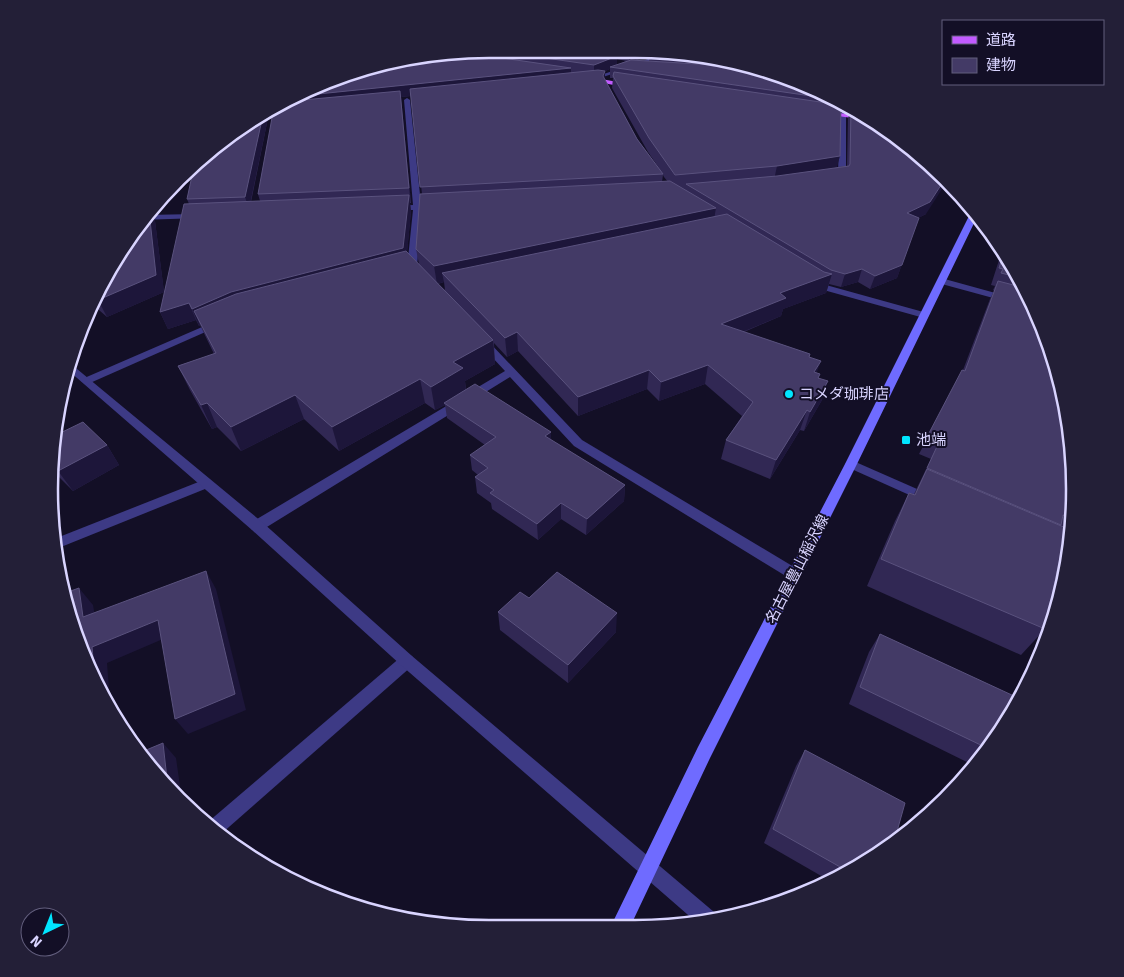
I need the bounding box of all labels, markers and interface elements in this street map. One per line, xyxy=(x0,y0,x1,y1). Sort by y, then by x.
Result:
legend xyxy=(942,20,1104,85)
text: 道路 xyxy=(986,31,1016,49)
text: 建物 xyxy=(986,56,1016,74)
place label: コメダ珈琲店 xyxy=(799,385,889,403)
marker: コメダ珈琲店 xyxy=(783,388,795,400)
place label: 池端 xyxy=(916,431,946,449)
marker: 池端 xyxy=(900,434,912,446)
street label: 名古屋豊山稲沢線 xyxy=(762,511,832,627)
north arrow xyxy=(20,907,70,957)
text: N xyxy=(27,932,46,951)

